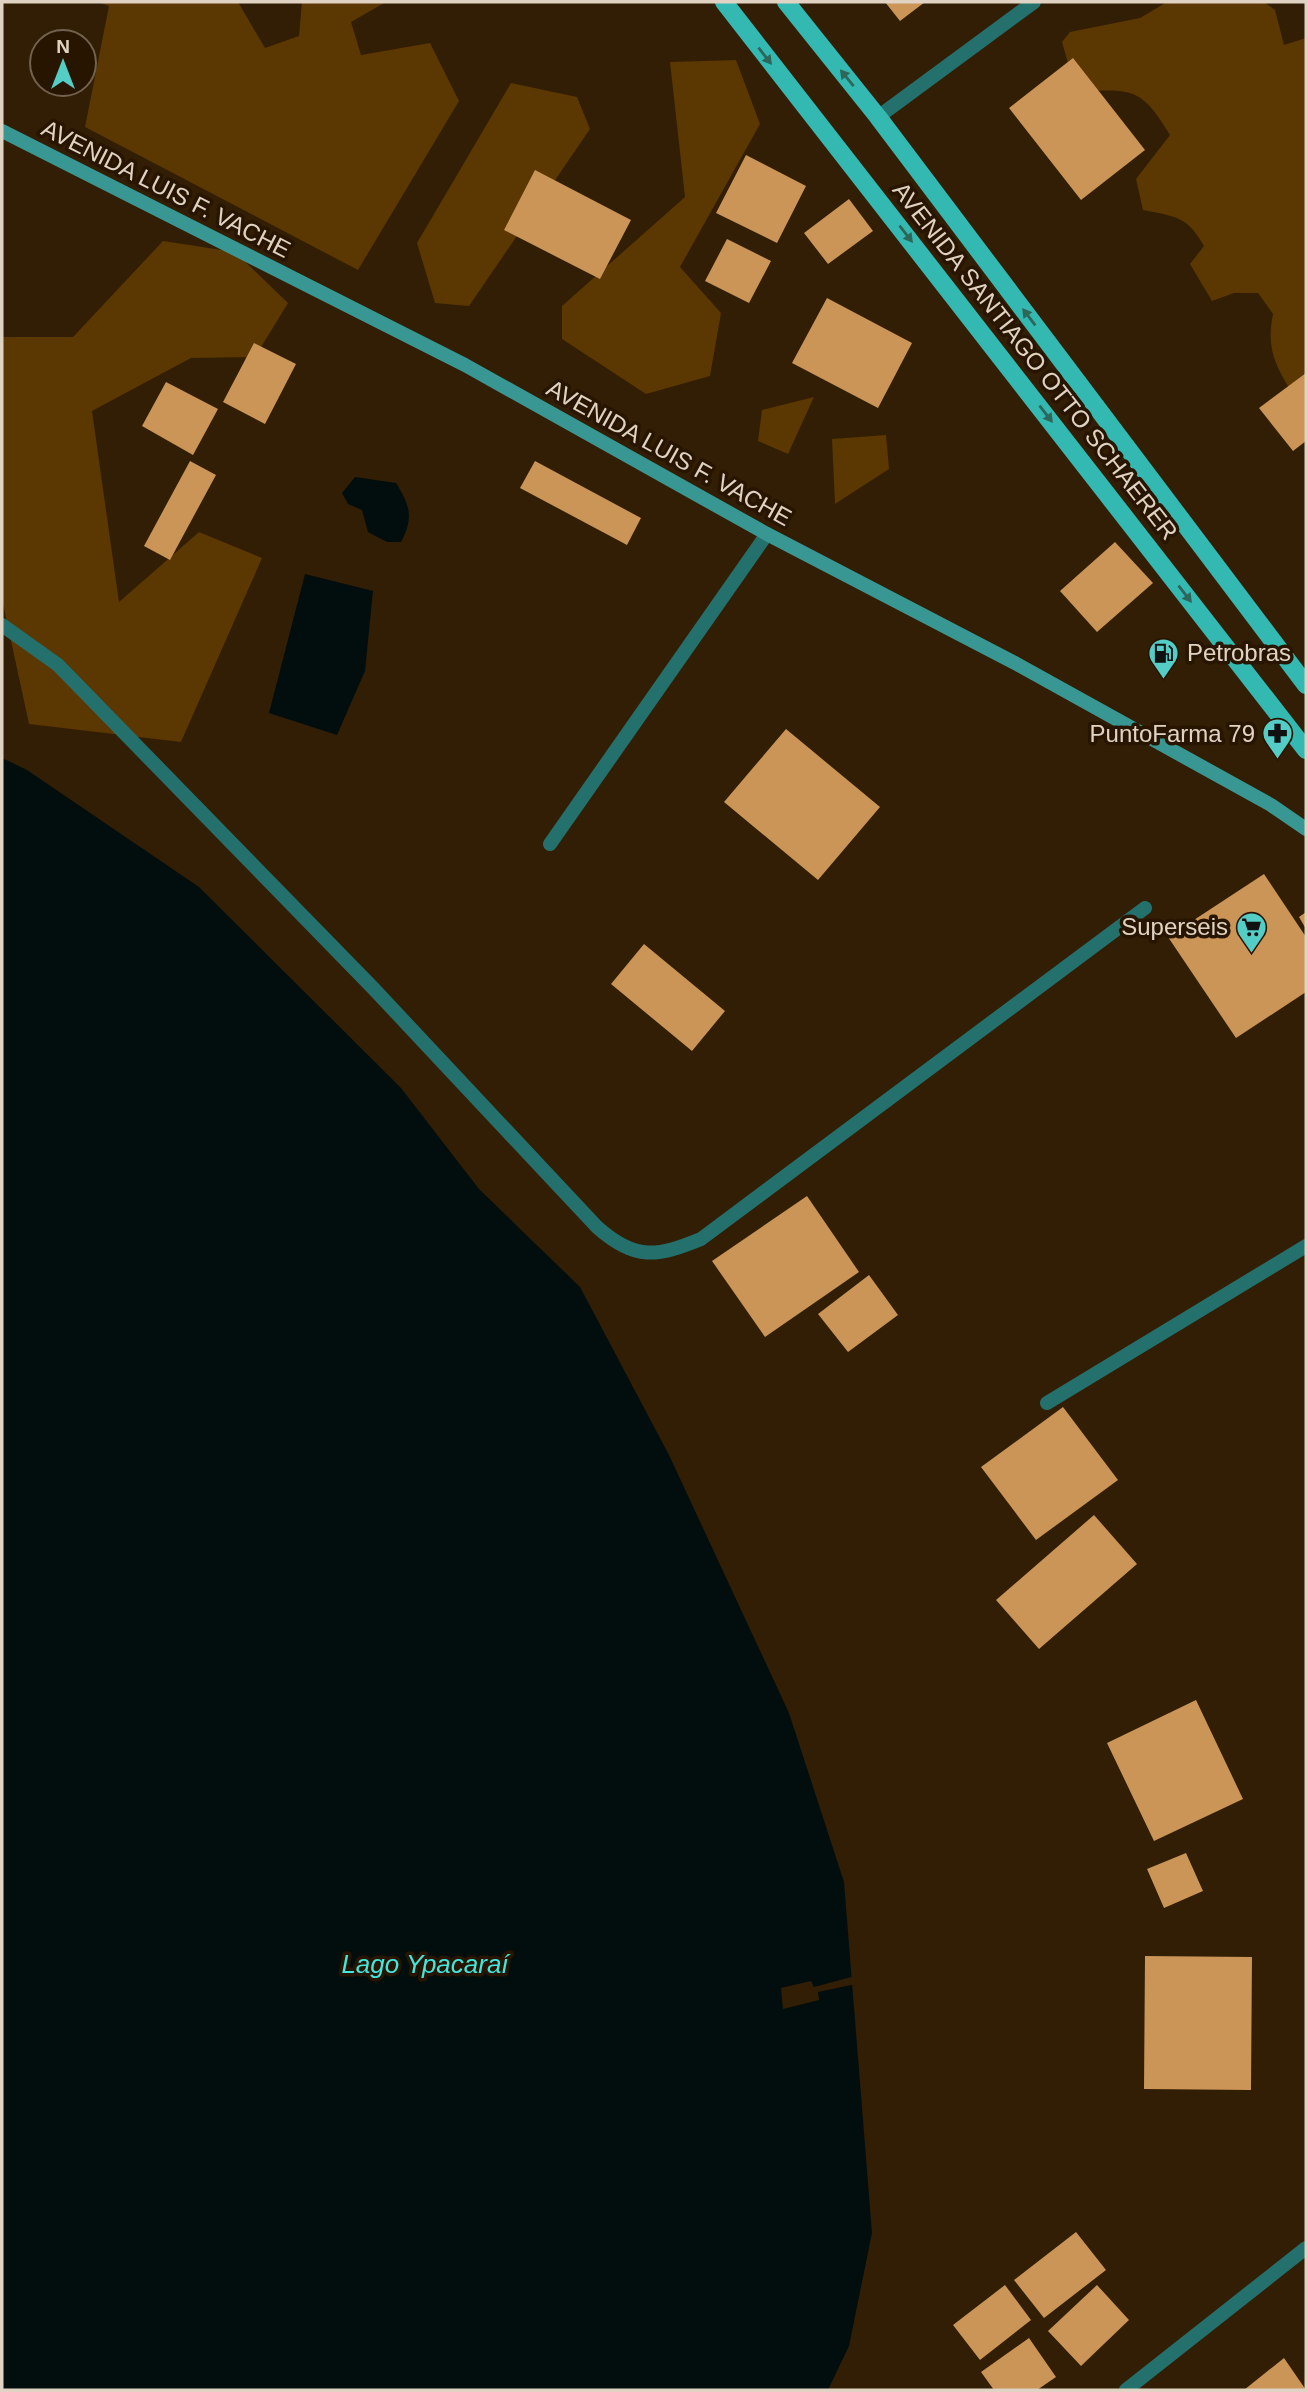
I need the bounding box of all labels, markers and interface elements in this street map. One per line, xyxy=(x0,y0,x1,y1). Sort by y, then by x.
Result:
north arrow xyxy=(28,28,98,98)
text: N xyxy=(56,36,70,57)
one-way arrow xyxy=(758,47,772,65)
one-way arrow xyxy=(839,69,854,87)
street label: AVENIDA LUIS F. VACHE xyxy=(37,114,295,263)
street label: AVENIDA SANTIAGO OTTO SCHAERER xyxy=(888,177,1183,545)
one-way arrow xyxy=(899,225,914,243)
one-way arrow xyxy=(1022,308,1036,326)
street label: AVENIDA LUIS F. VACHE xyxy=(542,374,796,531)
one-way arrow xyxy=(1038,405,1053,423)
one-way arrow xyxy=(1178,585,1192,603)
fuel station icon: Petrobras xyxy=(1147,636,1181,680)
place label: Petrobras xyxy=(1187,639,1291,666)
pharmacy icon: PuntoFarma 79 xyxy=(1261,717,1295,761)
place label: PuntoFarma 79 xyxy=(1090,720,1255,747)
supermarket icon: Superseis xyxy=(1234,910,1268,954)
place label: Superseis xyxy=(1121,913,1228,940)
water label: Lago Ypacaraí xyxy=(341,1949,511,1979)

